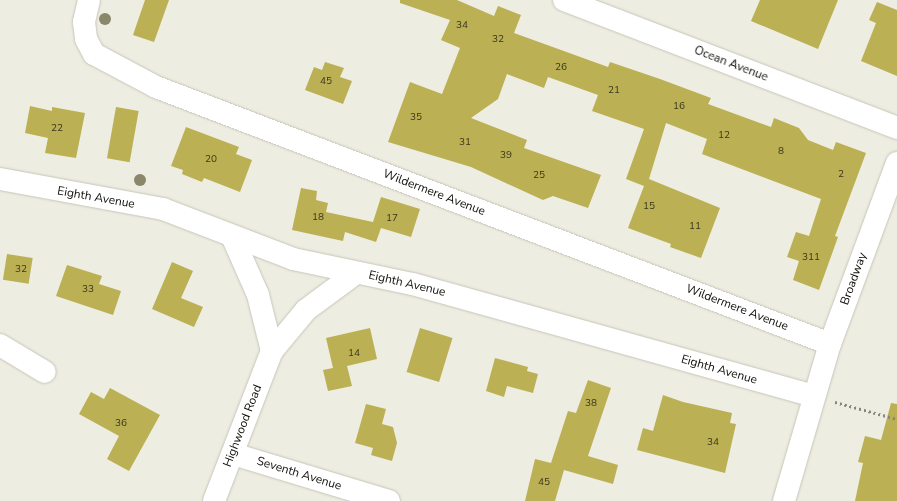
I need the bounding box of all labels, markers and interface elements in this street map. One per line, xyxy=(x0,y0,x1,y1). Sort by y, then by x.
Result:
house number: 34 xyxy=(456,20,468,32)
house number: 32 xyxy=(492,34,504,46)
street label: Ocean Avenue xyxy=(692,43,770,85)
house number: 26 xyxy=(555,62,567,74)
house number: 45 xyxy=(320,76,332,88)
house number: 21 xyxy=(608,85,620,97)
house number: 16 xyxy=(673,101,685,113)
house number: 35 xyxy=(410,112,422,124)
house number: 22 xyxy=(51,123,63,135)
house number: 12 xyxy=(718,130,730,142)
house number: 31 xyxy=(459,137,471,149)
house number: 8 xyxy=(778,146,784,158)
house number: 39 xyxy=(500,150,512,162)
house number: 20 xyxy=(205,154,217,166)
street label: Wildermere Avenue xyxy=(381,167,487,219)
house number: 2 xyxy=(838,169,844,181)
house number: 25 xyxy=(533,170,545,182)
street label: Eighth Avenue xyxy=(56,184,136,212)
house number: 15 xyxy=(643,201,655,213)
house number: 18 xyxy=(312,212,324,224)
house number: 17 xyxy=(386,213,398,225)
house number: 11 xyxy=(689,221,701,233)
street label: Broadway xyxy=(838,251,870,307)
house number: 311 xyxy=(802,252,820,264)
house number: 32 xyxy=(15,264,27,276)
street label: Eighth Avenue xyxy=(367,268,447,300)
street label: Wildermere Avenue xyxy=(684,282,790,334)
house number: 33 xyxy=(82,284,94,296)
house number: 14 xyxy=(348,348,360,360)
street label: Eighth Avenue xyxy=(679,352,759,388)
street label: Highwood Road xyxy=(221,383,265,469)
house number: 38 xyxy=(585,398,597,410)
house number: 36 xyxy=(115,418,127,430)
house number: 34 xyxy=(707,437,719,449)
street label: Seventh Avenue xyxy=(255,454,343,494)
house number: 45 xyxy=(538,477,550,489)

